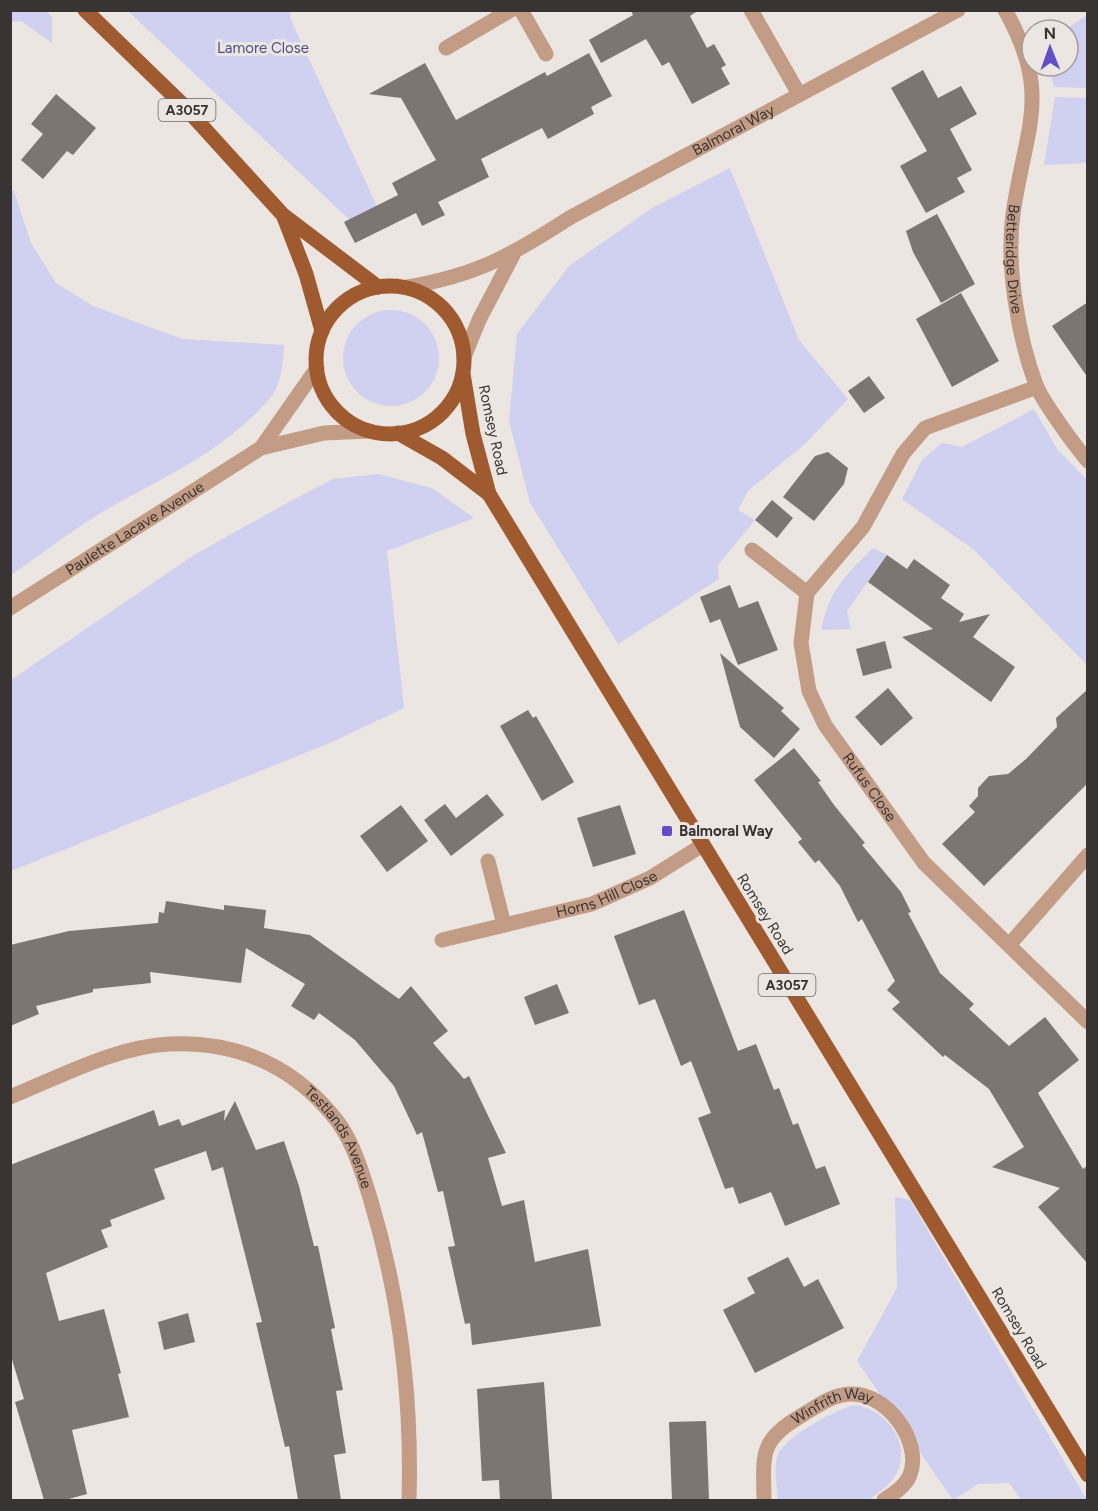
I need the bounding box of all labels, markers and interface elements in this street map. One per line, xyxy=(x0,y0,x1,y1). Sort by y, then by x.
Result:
north arrow xyxy=(1020,18,1080,78)
text: N xyxy=(1043,24,1056,43)
park label: Lamore Close xyxy=(217,39,309,57)
road number: A3057 xyxy=(158,99,216,121)
street label: Balmoral Way xyxy=(689,101,778,159)
street label: Betteridge Drive xyxy=(1002,203,1026,315)
street label: Romsey Road xyxy=(475,383,511,477)
street label: Paulette Lacave Avenue xyxy=(62,478,207,579)
street label: Rufus Close xyxy=(839,749,900,825)
place label: Balmoral Way xyxy=(679,822,774,840)
marker: Balmoral Way xyxy=(660,824,674,838)
street label: Horns Hill Close xyxy=(554,867,661,921)
street label: Romsey Road xyxy=(733,870,797,958)
road number: A3057 xyxy=(758,974,816,996)
street label: Testlands Avenue xyxy=(301,1082,376,1191)
street label: Romsey Road xyxy=(988,1284,1050,1372)
street label: Winfrith Way xyxy=(788,1385,876,1429)

